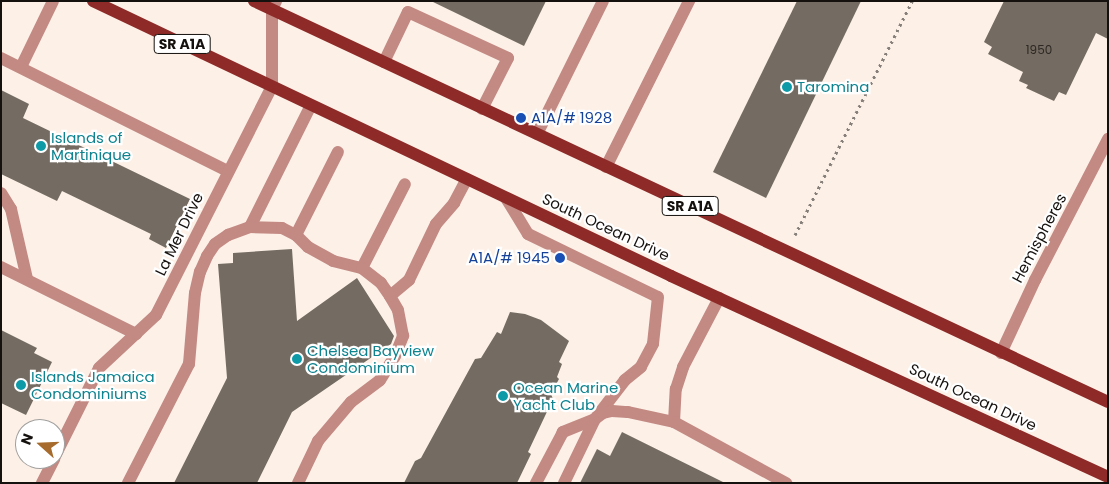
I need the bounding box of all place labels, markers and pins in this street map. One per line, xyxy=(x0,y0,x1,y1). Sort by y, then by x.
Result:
place label: Taromina xyxy=(797,78,869,96)
marker: Taromina xyxy=(781,81,793,93)
place label: A1A/# 1928 xyxy=(531,109,612,127)
marker: A1A/# 1928 xyxy=(515,112,527,124)
place label: Islands of Martinique xyxy=(51,128,131,163)
marker: Islands of Martinique xyxy=(35,140,47,152)
place label: A1A/# 1945 xyxy=(468,249,550,267)
marker: A1A/# 1945 xyxy=(554,252,566,264)
place label: Chelsea Bayview Condominium xyxy=(307,341,434,376)
marker: Chelsea Bayview Condominium xyxy=(291,353,303,365)
place label: Islands Jamaica Condominiums xyxy=(31,367,155,402)
place label: Ocean Marine Yacht Club xyxy=(513,378,618,413)
marker: Islands Jamaica Condominiums xyxy=(15,379,27,391)
marker: Ocean Marine Yacht Club xyxy=(497,390,509,402)

